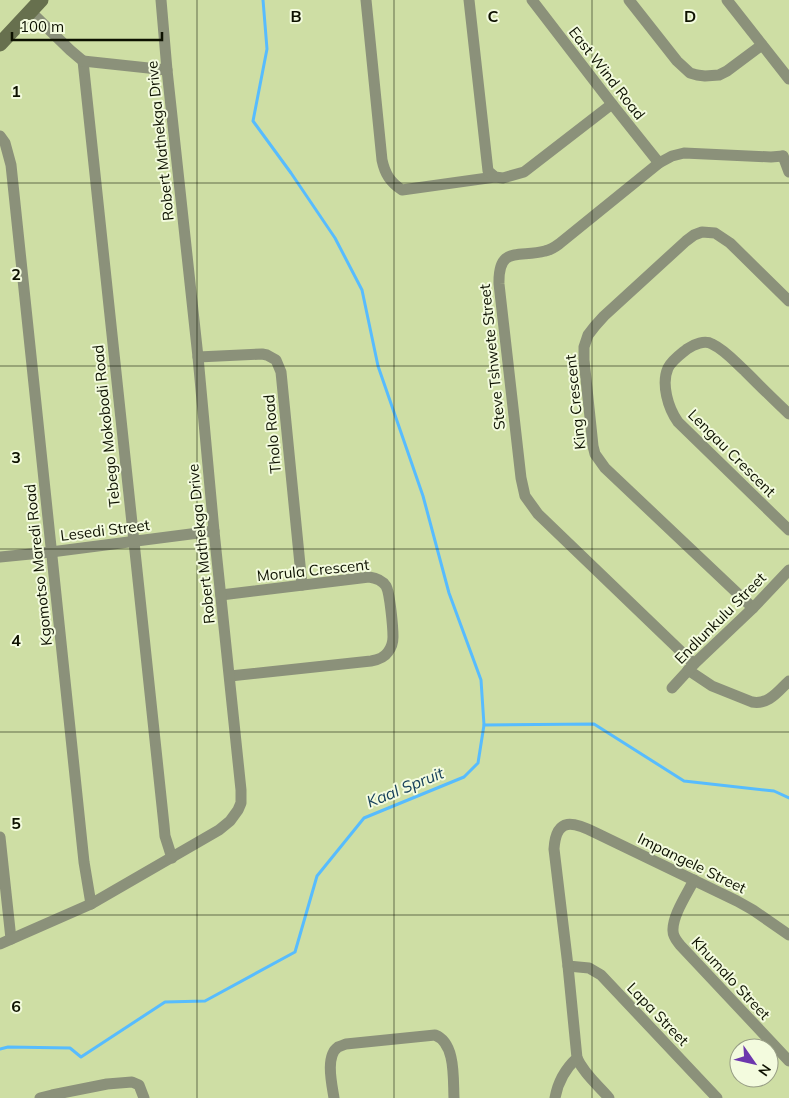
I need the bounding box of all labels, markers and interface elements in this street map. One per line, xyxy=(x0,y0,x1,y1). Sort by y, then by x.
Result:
text: B xyxy=(290,6,302,26)
text: C xyxy=(488,6,499,26)
text: D xyxy=(684,6,696,26)
scale bar xyxy=(12,10,162,42)
text: 100 m xyxy=(20,17,64,36)
street label: East Wind Road xyxy=(565,23,649,123)
street label: Robert Mathekga Drive xyxy=(142,60,178,222)
text: 1 xyxy=(11,81,21,101)
text: 2 xyxy=(11,264,21,284)
street label: Steve Tshwete Street xyxy=(475,283,509,431)
street label: Tebego Mokobodi Road xyxy=(88,344,124,508)
street label: King Crescent xyxy=(561,354,589,450)
street label: Tholo Road xyxy=(259,394,285,474)
street label: Lengau Crescent xyxy=(684,405,780,501)
text: 3 xyxy=(11,447,21,467)
street label: Robert Mathekga Drive xyxy=(183,463,219,625)
street label: Kgomotso Maredi Road xyxy=(20,483,56,647)
street label: Lesedi Street xyxy=(59,515,151,545)
street label: Morula Crescent xyxy=(256,555,370,585)
street label: Endlunkulu Street xyxy=(670,568,770,668)
text: 4 xyxy=(11,630,21,650)
water label: Kaal Spruit xyxy=(364,762,447,812)
text: 5 xyxy=(11,813,21,833)
street label: Impangele Street xyxy=(635,829,749,897)
street label: Khumalo Street xyxy=(688,933,774,1023)
street label: Lapa Street xyxy=(623,978,693,1050)
text: 6 xyxy=(11,996,21,1016)
north arrow xyxy=(729,1038,779,1088)
text: N xyxy=(754,1061,775,1080)

